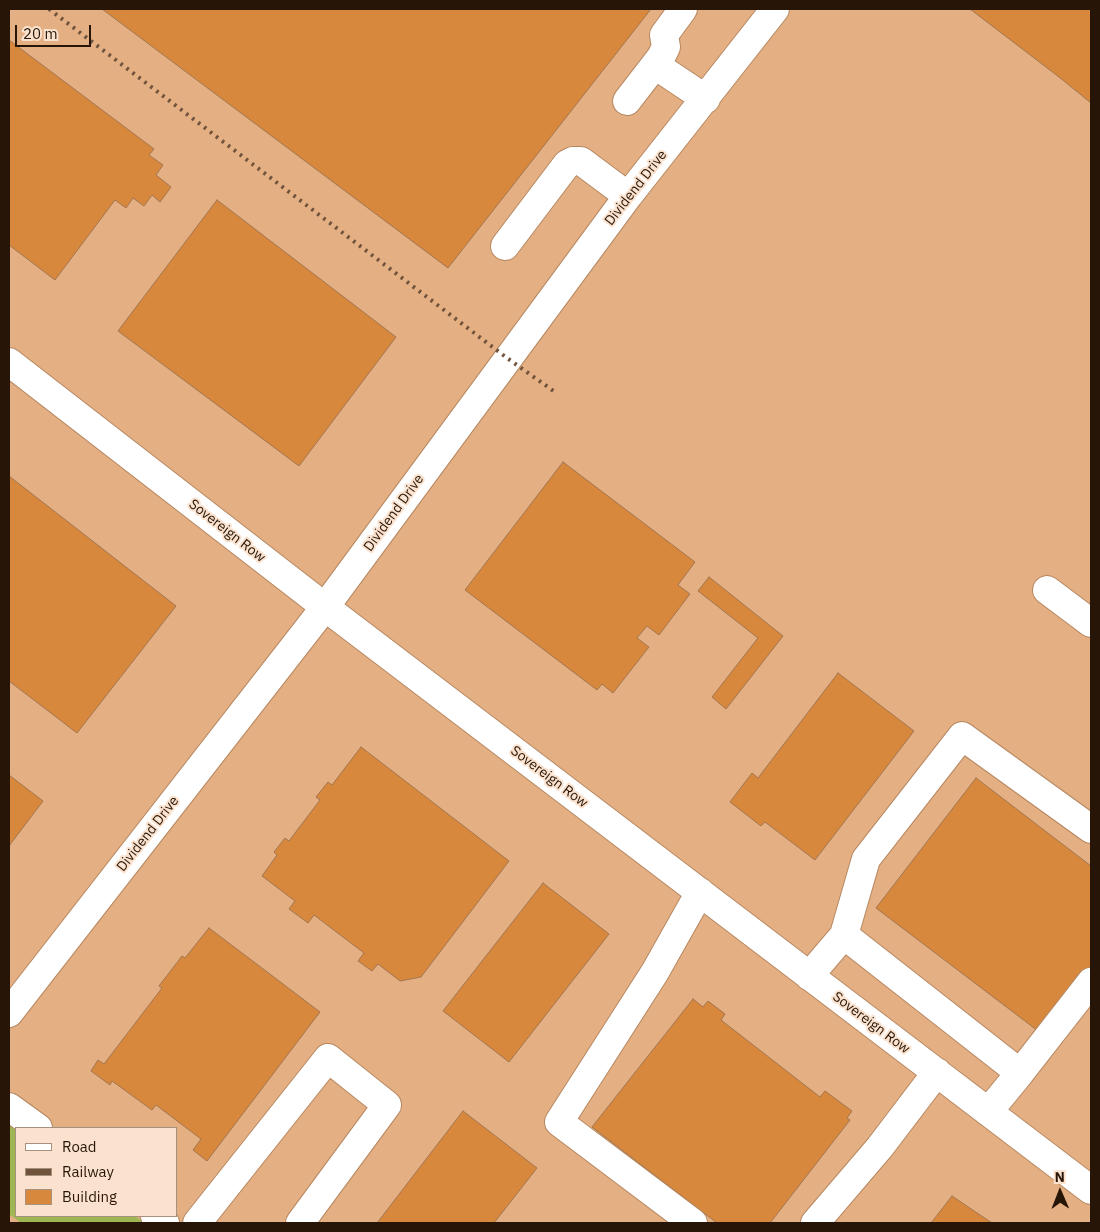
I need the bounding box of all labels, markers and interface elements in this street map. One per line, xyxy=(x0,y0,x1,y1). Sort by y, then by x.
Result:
scale bar xyxy=(18,15,94,47)
text: 20 m xyxy=(23,24,58,43)
street label: Dividend Drive xyxy=(601,147,671,229)
street label: Dividend Drive xyxy=(360,471,428,555)
street label: Sovereign Row xyxy=(185,496,269,566)
street label: Sovereign Row xyxy=(507,742,591,812)
street label: Dividend Drive xyxy=(113,793,183,875)
street label: Sovereign Row xyxy=(829,988,913,1058)
legend xyxy=(15,1127,178,1217)
text: Road xyxy=(62,1137,97,1156)
text: Railway xyxy=(62,1162,114,1181)
north arrow xyxy=(1035,1167,1085,1217)
text: N xyxy=(1055,1168,1065,1186)
text: Building xyxy=(62,1187,117,1206)

